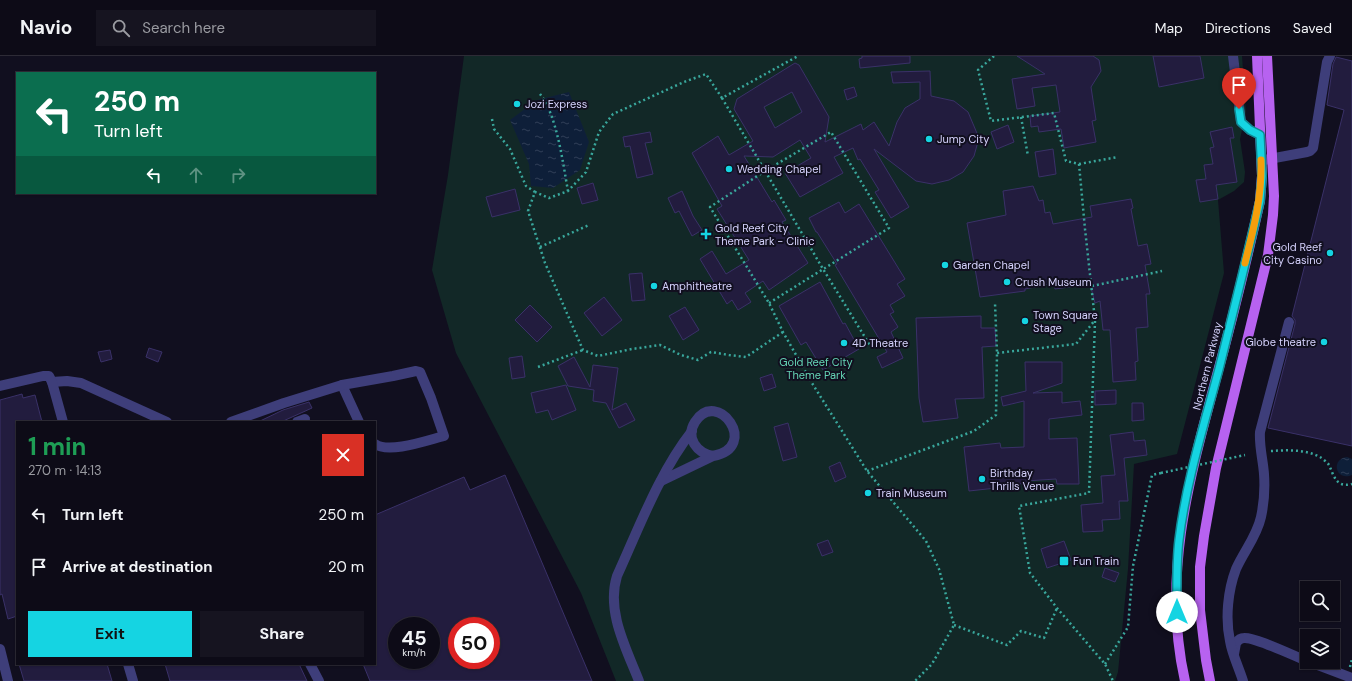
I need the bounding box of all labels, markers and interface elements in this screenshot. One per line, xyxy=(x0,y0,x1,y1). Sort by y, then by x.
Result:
search box xyxy=(96,10,376,46)
text: Navio xyxy=(20,15,72,40)
icon: search xyxy=(110,17,132,39)
text: Search here xyxy=(142,18,225,38)
text: Map xyxy=(1155,19,1183,37)
text: Directions xyxy=(1205,19,1271,37)
text: Saved xyxy=(1293,19,1332,37)
pin xyxy=(1222,68,1256,109)
icon: arrive xyxy=(1228,74,1250,96)
text: 250 m xyxy=(94,83,180,120)
icon: left xyxy=(28,88,80,140)
place label: Jozi Express xyxy=(525,97,587,111)
marker: Jozi Express xyxy=(512,99,522,109)
text: Turn left xyxy=(94,119,163,143)
place label: Jump City xyxy=(937,132,989,146)
marker: Jump City xyxy=(924,134,934,144)
place label: Wedding Chapel xyxy=(737,162,821,176)
icon: left xyxy=(143,164,165,186)
icon: ahead xyxy=(185,164,207,186)
icon: right xyxy=(227,164,249,186)
marker: Wedding Chapel xyxy=(724,164,734,174)
place label: Gold Reef City Theme Park - Clinic xyxy=(715,221,814,248)
marker: Gold Reef City Theme Park - Clinic xyxy=(700,228,712,240)
place label: Gold Reef City Casino xyxy=(1263,240,1322,267)
marker: Gold Reef City Casino xyxy=(1325,248,1335,258)
place label: Garden Chapel xyxy=(953,258,1029,272)
marker: Garden Chapel xyxy=(940,260,950,270)
place label: Crush Museum xyxy=(1015,275,1092,289)
marker: Crush Museum xyxy=(1002,277,1012,287)
place label: Amphitheatre xyxy=(662,279,732,293)
marker: Amphitheatre xyxy=(649,281,659,291)
place label: Town Square Stage xyxy=(1033,308,1098,335)
marker: Town Square Stage xyxy=(1020,316,1030,326)
street label: Northern Parkway xyxy=(1189,321,1225,411)
place label: Globe theatre xyxy=(1245,335,1316,349)
place label: 4D Theatre xyxy=(852,336,908,350)
marker: Globe theatre xyxy=(1319,337,1329,347)
marker: 4D Theatre xyxy=(839,338,849,348)
park label: Gold Reef City Theme Park xyxy=(779,355,853,382)
text: 1 min xyxy=(28,431,86,462)
button: close xyxy=(322,434,364,476)
text: 270 m · 14:13 xyxy=(28,462,102,479)
place label: Birthday Thrills Venue xyxy=(990,466,1054,493)
marker: Birthday Thrills Venue xyxy=(977,474,987,484)
place label: Train Museum xyxy=(876,486,947,500)
marker: Train Museum xyxy=(863,488,873,498)
icon: left xyxy=(28,504,50,526)
text: Turn left xyxy=(62,505,123,525)
text: 250 m xyxy=(319,505,364,525)
place label: Fun Train xyxy=(1073,554,1119,568)
marker: Fun Train xyxy=(1058,555,1070,567)
icon: arrive xyxy=(28,556,50,578)
text: Arrive at destination xyxy=(62,557,213,577)
text: 20 m xyxy=(328,557,364,577)
map controls xyxy=(1300,581,1340,669)
button: search xyxy=(1300,581,1340,621)
position arrow xyxy=(1156,591,1198,633)
button: Exit xyxy=(28,611,192,657)
button: Share xyxy=(200,611,364,657)
speed limit sign: 50 xyxy=(448,617,500,669)
text: 45 xyxy=(401,625,427,651)
button: layers xyxy=(1300,629,1340,669)
text: km/h xyxy=(402,646,426,659)

